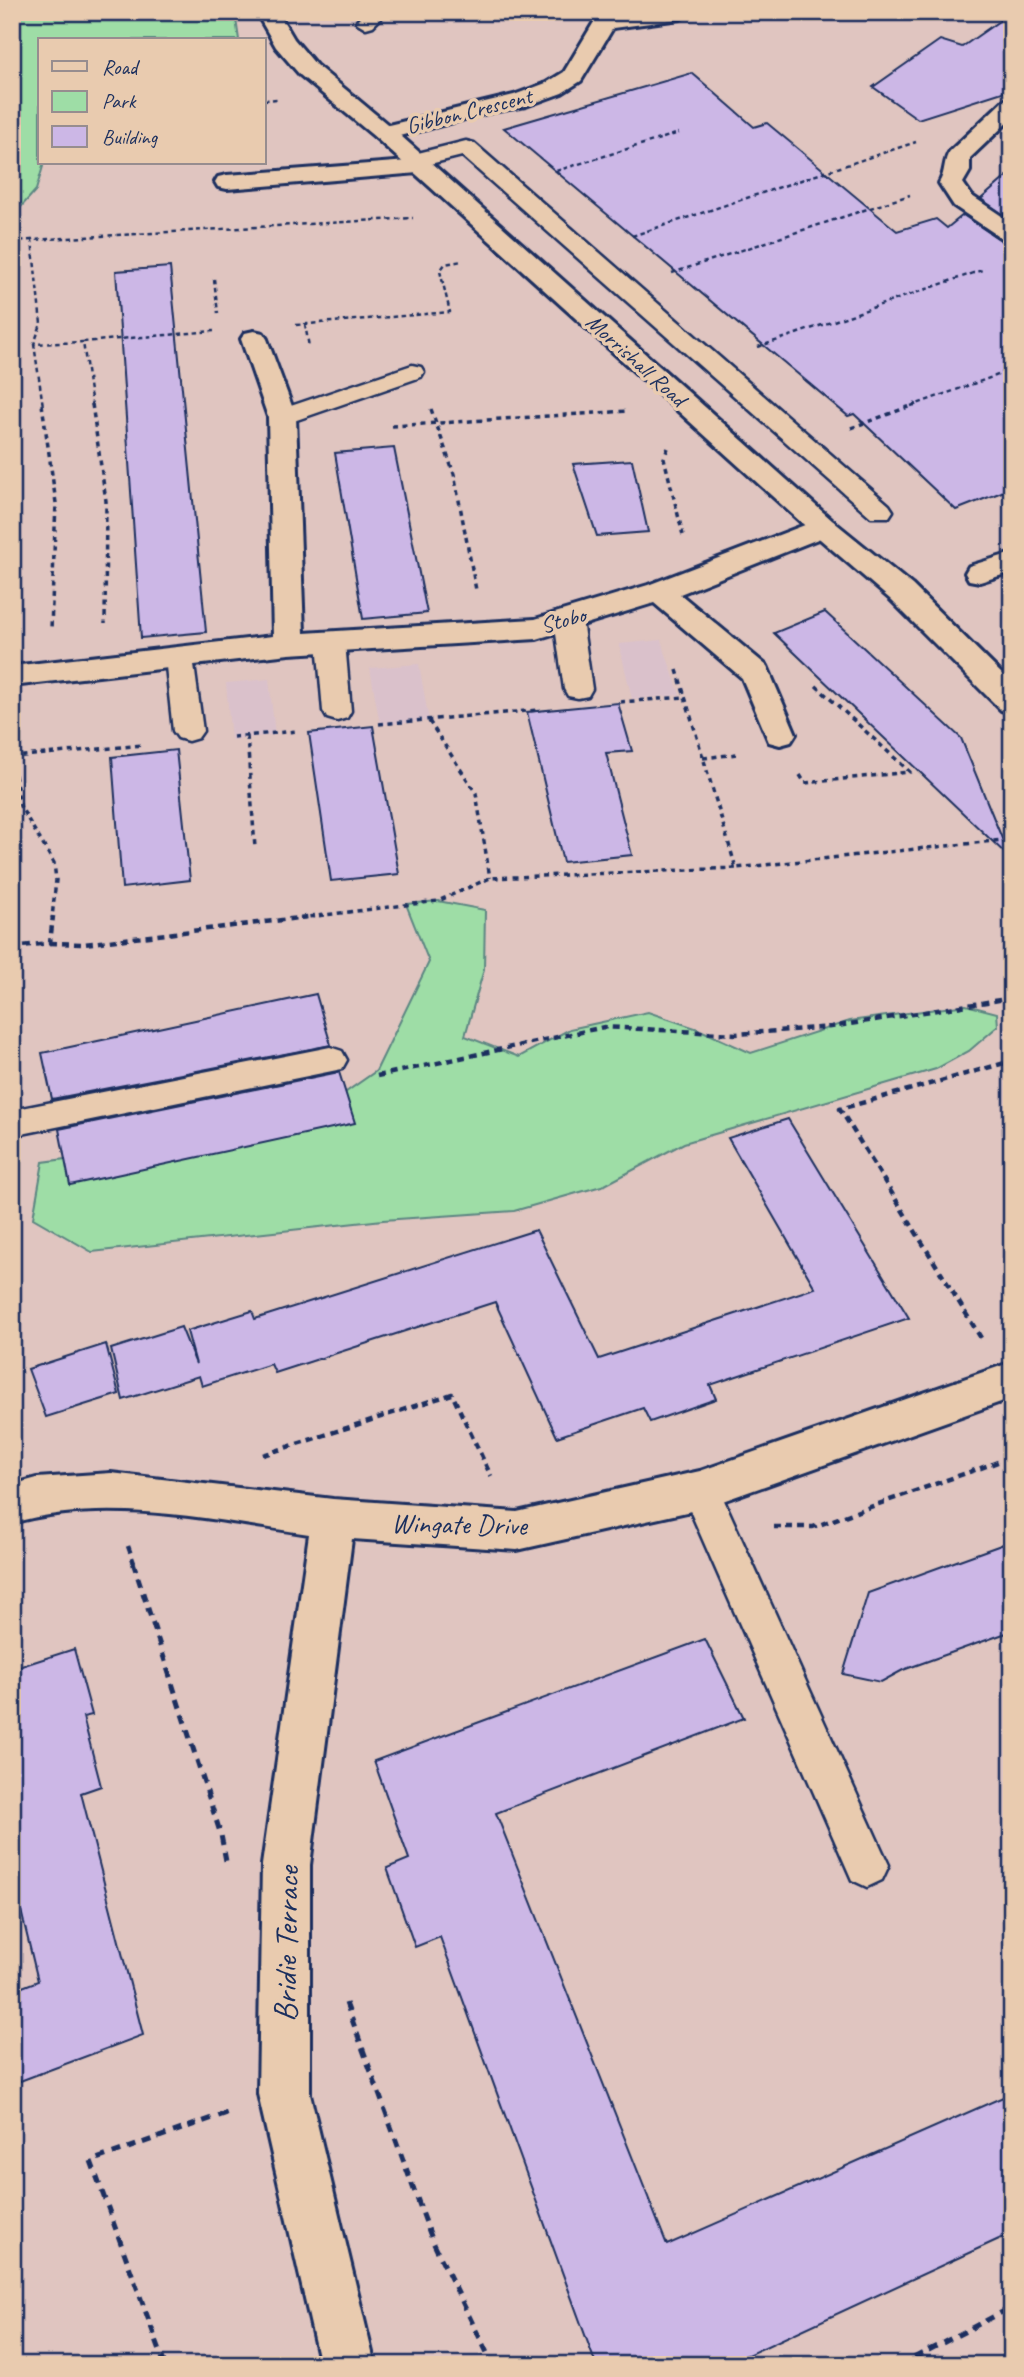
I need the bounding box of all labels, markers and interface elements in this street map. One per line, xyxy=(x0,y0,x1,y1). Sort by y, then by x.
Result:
legend xyxy=(38,38,266,164)
text: Road xyxy=(102,54,141,80)
street label: Gibbon Crescent xyxy=(403,81,537,141)
text: Park xyxy=(102,88,137,114)
text: Building xyxy=(102,124,159,150)
street label: Morrishall Road xyxy=(580,307,695,415)
street label: Stobo xyxy=(537,599,592,640)
street label: Wingate Drive xyxy=(391,1505,529,1543)
street label: Bridie Terrace xyxy=(264,1864,308,2022)

